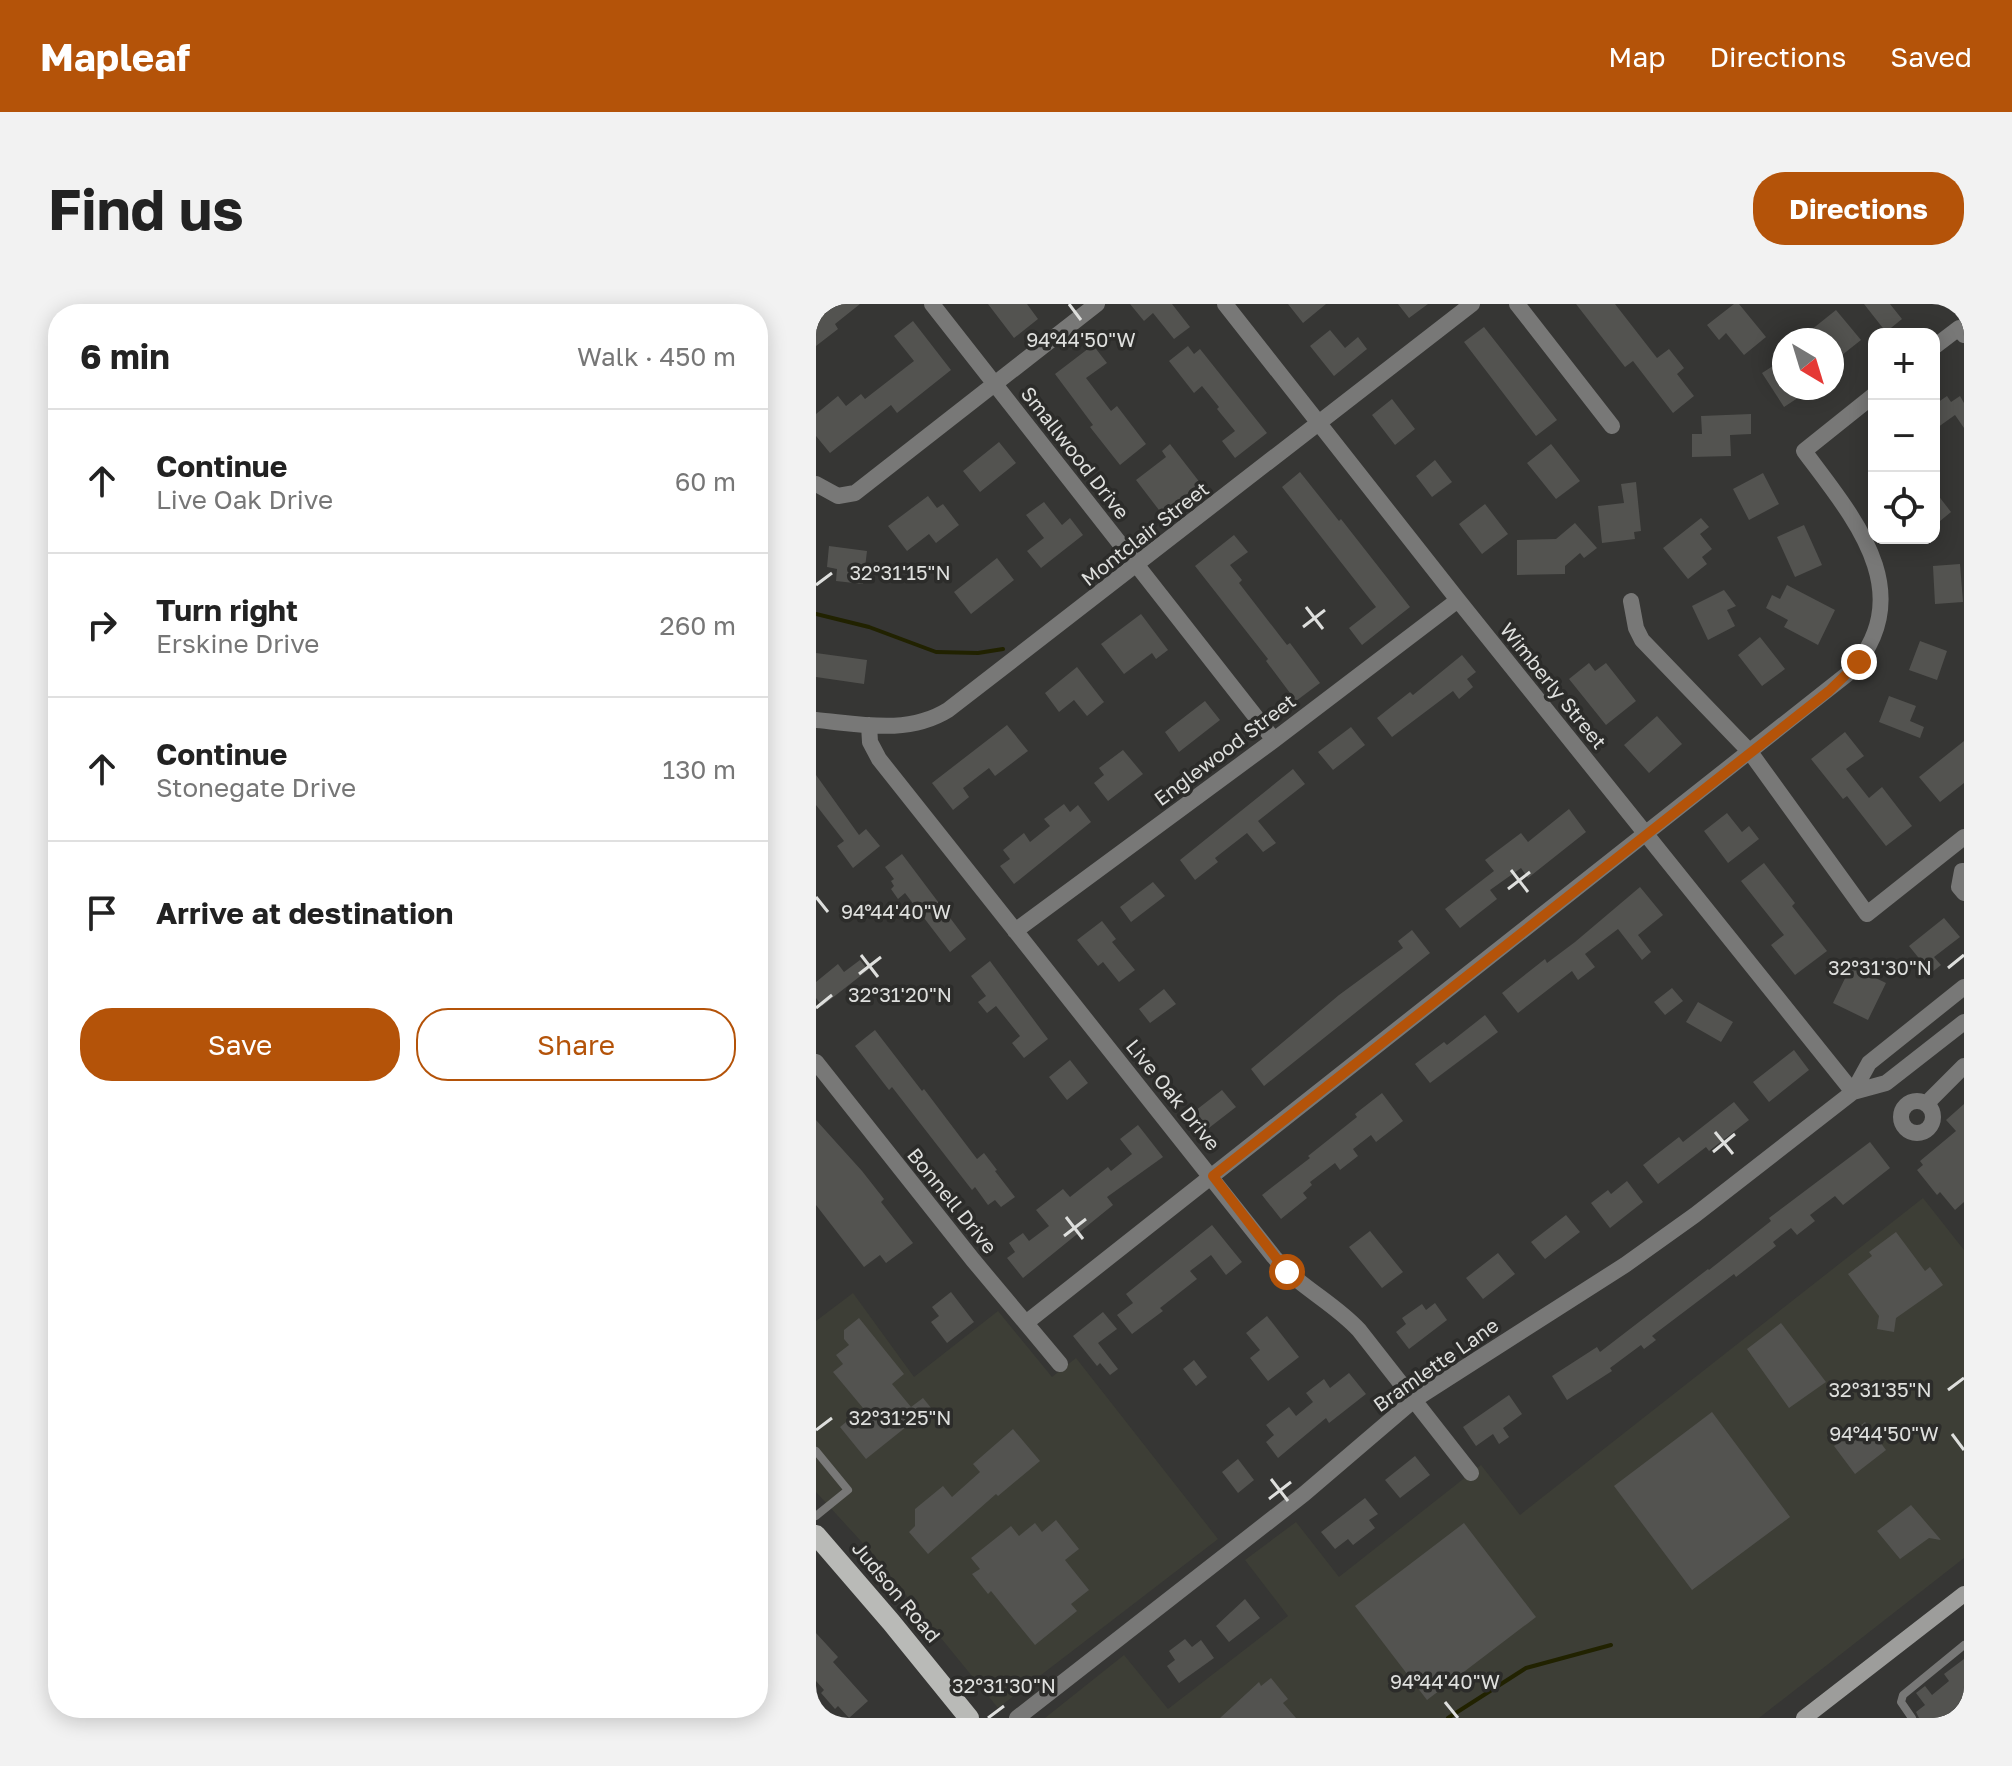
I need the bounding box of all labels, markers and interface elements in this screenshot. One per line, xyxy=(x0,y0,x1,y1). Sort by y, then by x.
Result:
text: Mapleaf xyxy=(40,34,190,79)
text: Map xyxy=(1608,40,1665,73)
text: Directions xyxy=(1709,40,1846,73)
text: Saved xyxy=(1890,40,1972,73)
button: Directions xyxy=(1753,172,1964,245)
text: Find us xyxy=(48,175,244,242)
text: 94°44'50"W xyxy=(1026,327,1136,351)
north arrow xyxy=(1772,328,1844,400)
map controls xyxy=(1868,328,1940,544)
button: + xyxy=(1868,328,1940,400)
text: 6 min xyxy=(80,336,170,376)
text: Walk · 450 m xyxy=(577,341,736,372)
street label: Smallwood Drive xyxy=(1017,381,1135,523)
button: − xyxy=(1868,400,1940,472)
text: Continue xyxy=(156,448,287,484)
icon: ahead xyxy=(80,459,124,503)
text: 60 m xyxy=(675,466,736,497)
button: locate xyxy=(1868,472,1940,544)
street label: Montclair Street xyxy=(1076,476,1213,590)
text: Live Oak Drive xyxy=(156,484,333,515)
text: 32°31'15"N xyxy=(849,560,951,584)
text: Turn right xyxy=(156,592,298,628)
icon: right xyxy=(80,603,124,647)
text: 260 m xyxy=(660,610,736,641)
street label: Wimberly Street xyxy=(1496,617,1612,753)
text: Erskine Drive xyxy=(156,628,319,659)
route end xyxy=(1841,644,1877,680)
street label: Englewood Street xyxy=(1149,688,1300,810)
text: Continue xyxy=(156,736,287,772)
icon: ahead xyxy=(80,747,124,791)
text: 130 m xyxy=(663,754,736,785)
text: Stonegate Drive xyxy=(156,772,356,803)
icon: arrive xyxy=(80,891,124,935)
text: Arrive at destination xyxy=(156,895,453,931)
text: 94°44'40"W xyxy=(841,899,951,923)
text: 32°31'30"N xyxy=(1828,955,1932,979)
text: 32°31'20"N xyxy=(848,982,952,1006)
button: Save xyxy=(80,1008,400,1081)
button: Share xyxy=(416,1008,736,1081)
street label: Live Oak Drive xyxy=(1122,1034,1226,1155)
street label: Bonnell Drive xyxy=(903,1143,1003,1258)
route start xyxy=(1269,1254,1305,1290)
street label: Bramlette Lane xyxy=(1368,1312,1503,1416)
text: 32°31'35"N xyxy=(1828,1377,1932,1401)
text: 32°31'25"N xyxy=(848,1405,952,1429)
text: 94°44'50"W xyxy=(1829,1421,1939,1445)
street label: Judson Road xyxy=(848,1536,946,1647)
text: 94°44'40"W xyxy=(1390,1669,1500,1693)
text: 32°31'30"N xyxy=(952,1673,1056,1697)

